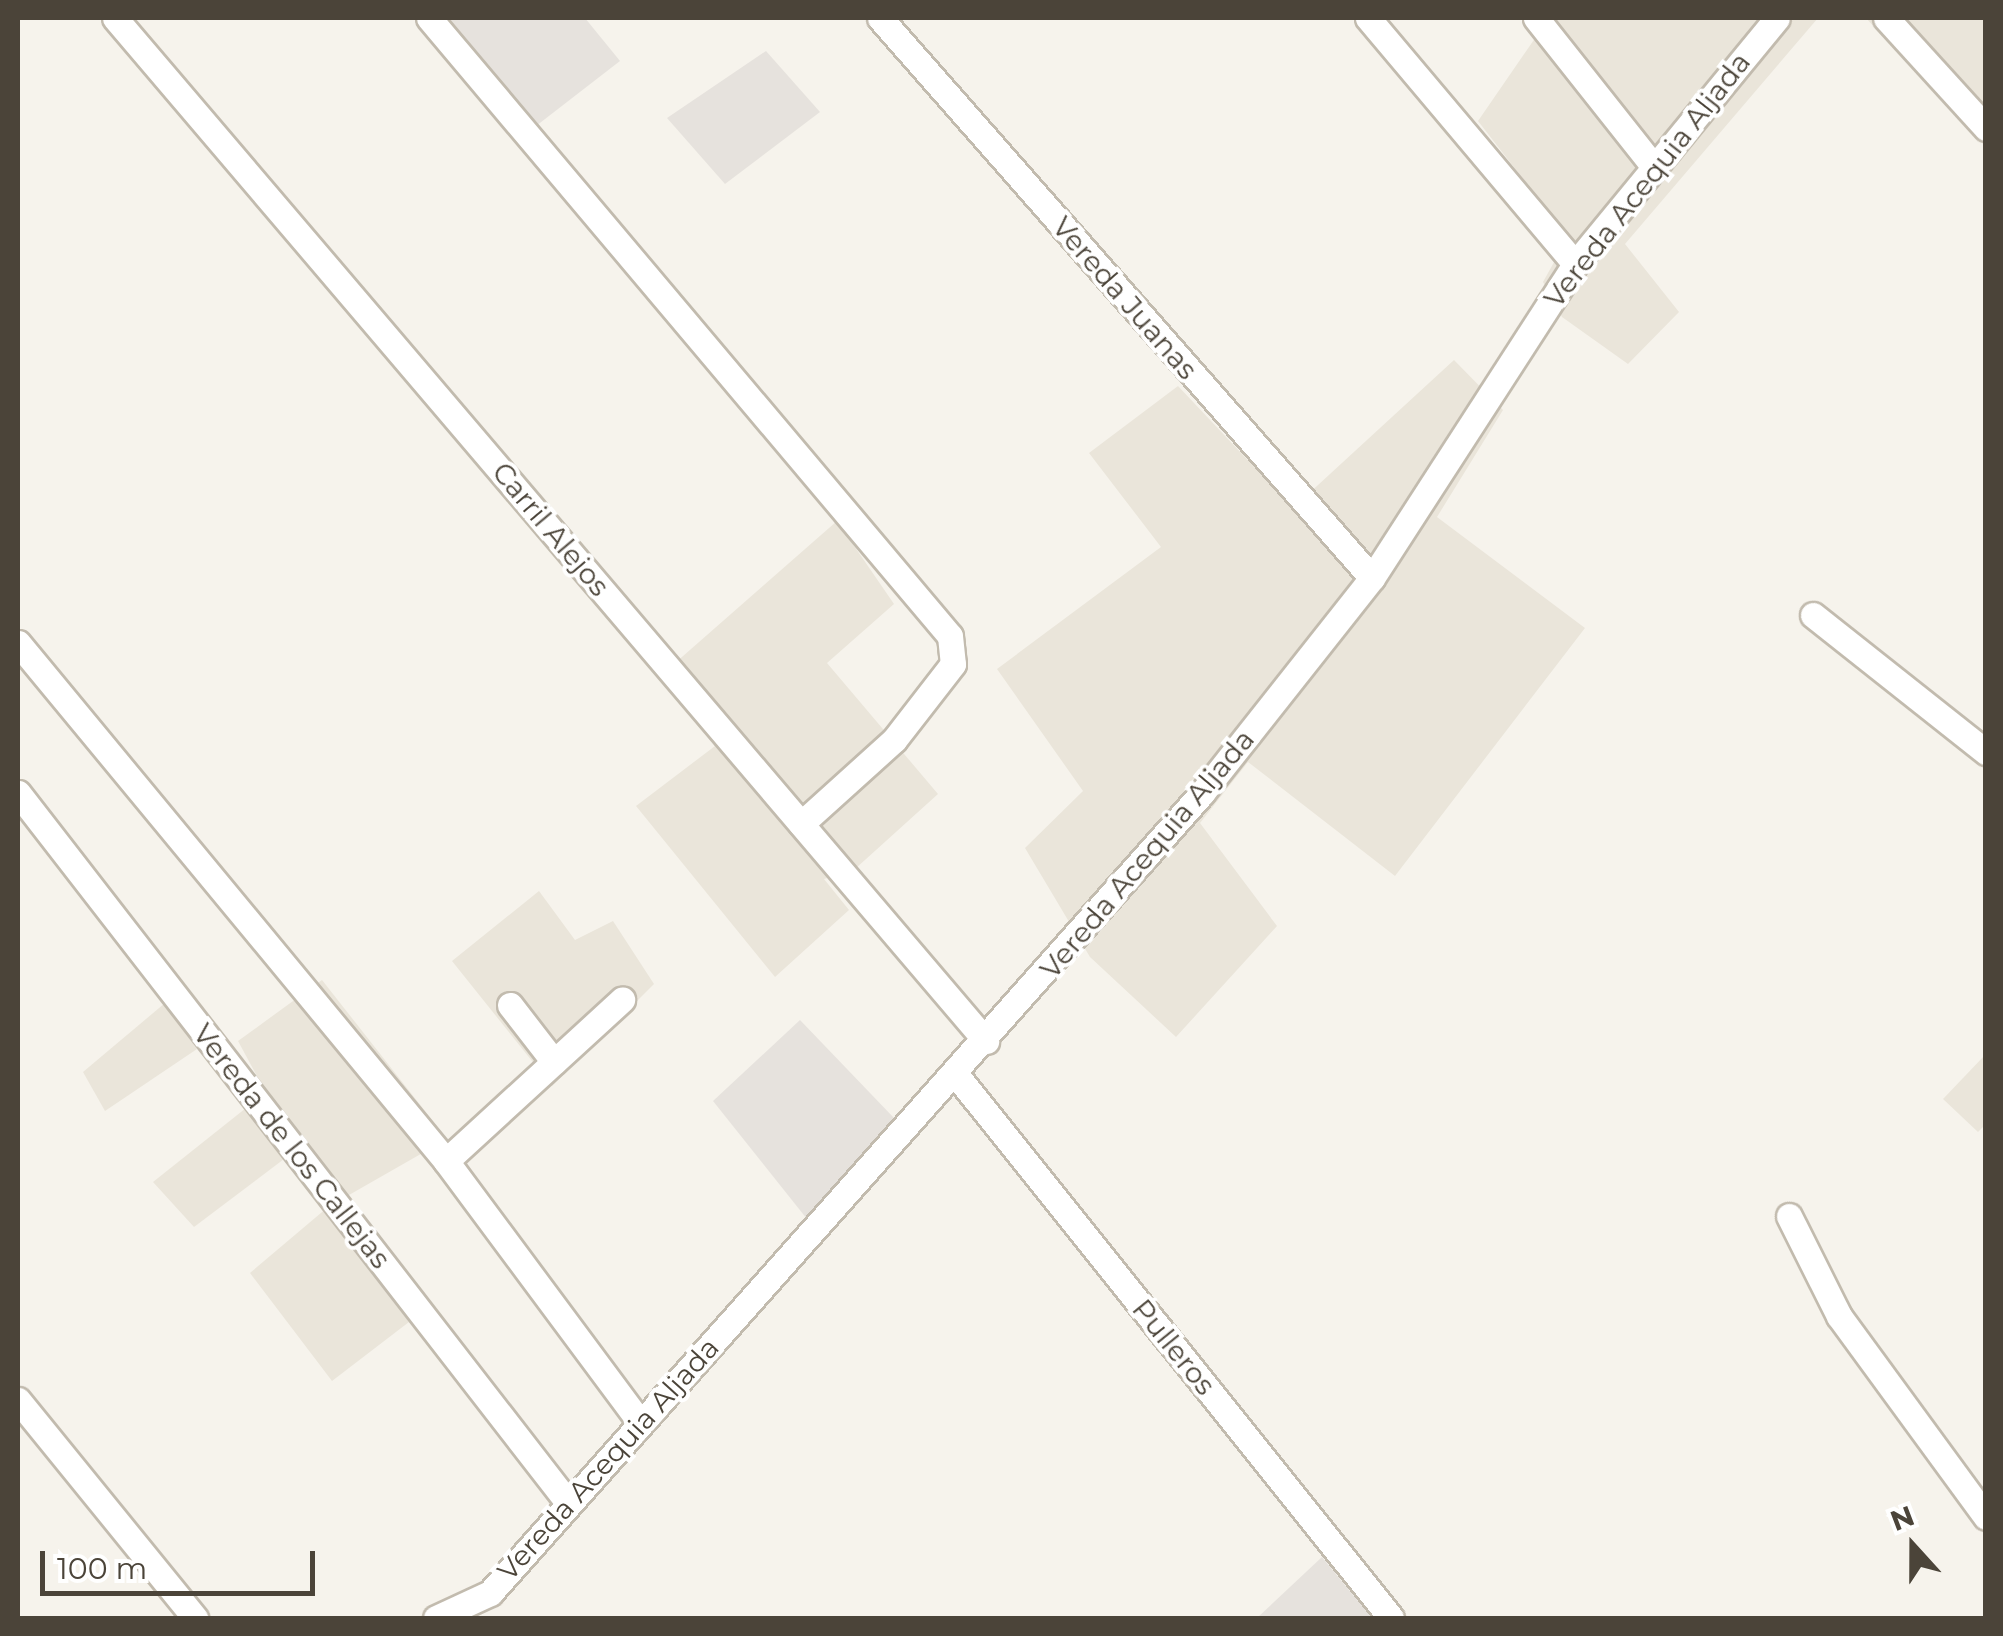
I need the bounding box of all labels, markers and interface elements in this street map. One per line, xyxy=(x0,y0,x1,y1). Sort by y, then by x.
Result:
street label: Vereda Acequia Aljada xyxy=(1537,46,1757,314)
street label: Vereda Juanas xyxy=(1045,210,1205,386)
street label: Carril Alejos xyxy=(485,455,617,603)
street label: Vereda Acequia Aljada xyxy=(1033,723,1261,985)
street label: Vereda de los Callejas xyxy=(186,1017,398,1275)
street label: Pulleros xyxy=(1125,1293,1223,1401)
street label: Vereda Acequia Aljada xyxy=(490,1331,726,1587)
north arrow xyxy=(1863,1496,1963,1596)
text: N xyxy=(1886,1498,1919,1538)
scale bar xyxy=(45,1531,320,1593)
text: 100 m xyxy=(57,1550,147,1587)

